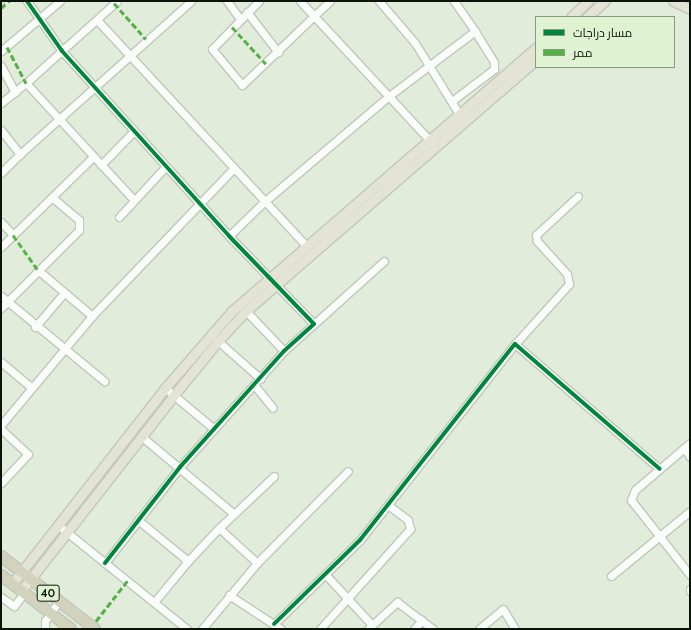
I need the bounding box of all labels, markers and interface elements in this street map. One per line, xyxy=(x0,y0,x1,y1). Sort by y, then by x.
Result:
legend xyxy=(535,16,675,68)
text: مسار دراجات xyxy=(573,25,632,40)
text: ممر xyxy=(573,45,592,60)
road number: 40 xyxy=(36,584,60,602)

